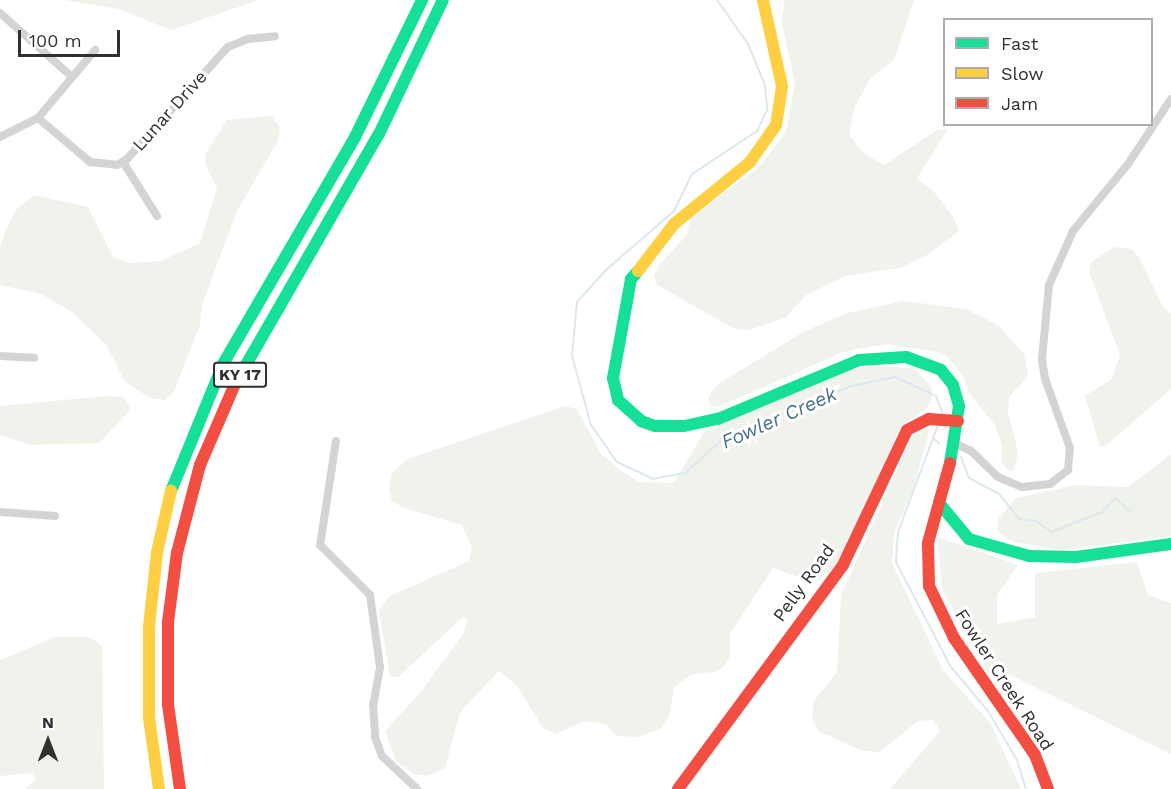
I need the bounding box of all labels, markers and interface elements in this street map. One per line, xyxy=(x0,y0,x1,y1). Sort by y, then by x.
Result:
scale bar xyxy=(21,18,123,56)
legend xyxy=(943,18,1153,126)
text: 100 m xyxy=(29,30,82,51)
text: Fast xyxy=(1001,33,1038,54)
text: Slow xyxy=(1001,63,1044,84)
street label: Lunar Drive xyxy=(128,66,212,156)
text: Jam xyxy=(1001,93,1038,114)
road number: KY 17 xyxy=(212,362,268,388)
water label: Fowler Creek xyxy=(717,382,841,454)
street label: Pelly Road xyxy=(768,540,840,626)
street label: Fowler Creek Road xyxy=(950,605,1058,755)
north arrow xyxy=(18,711,78,771)
text: N xyxy=(42,713,54,732)

